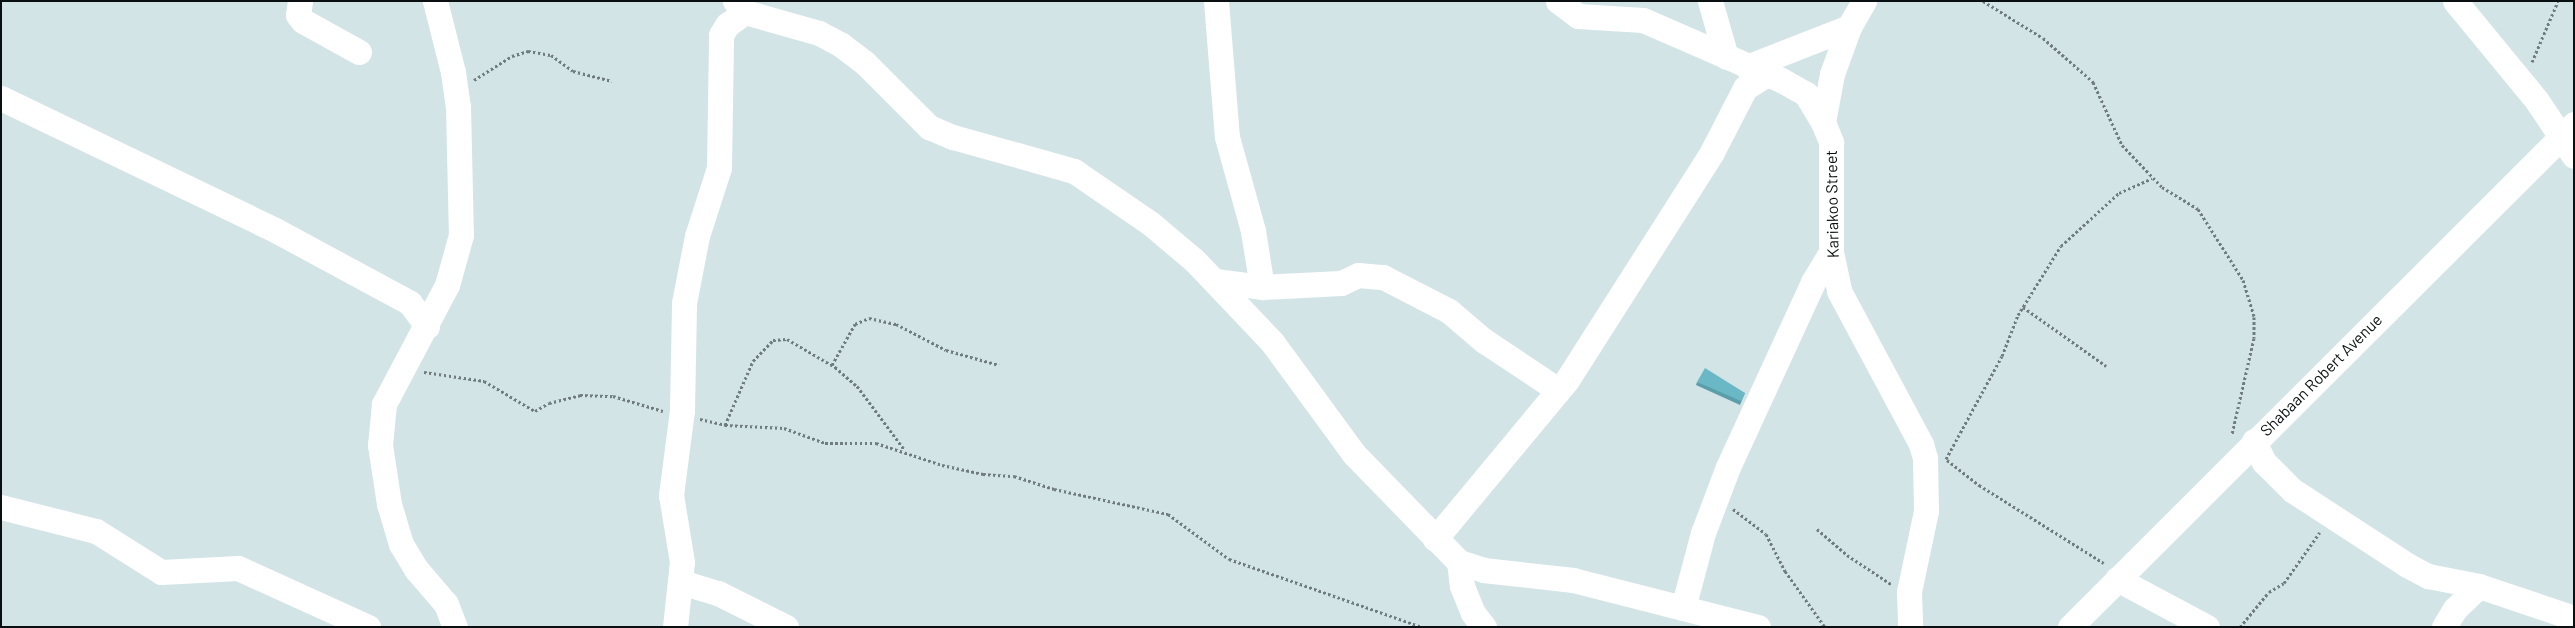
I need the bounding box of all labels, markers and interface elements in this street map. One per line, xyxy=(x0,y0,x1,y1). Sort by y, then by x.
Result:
street label: Kariakoo Street xyxy=(1821,150,1843,258)
street label: Shabaan Robert Avenue xyxy=(2256,310,2386,440)

